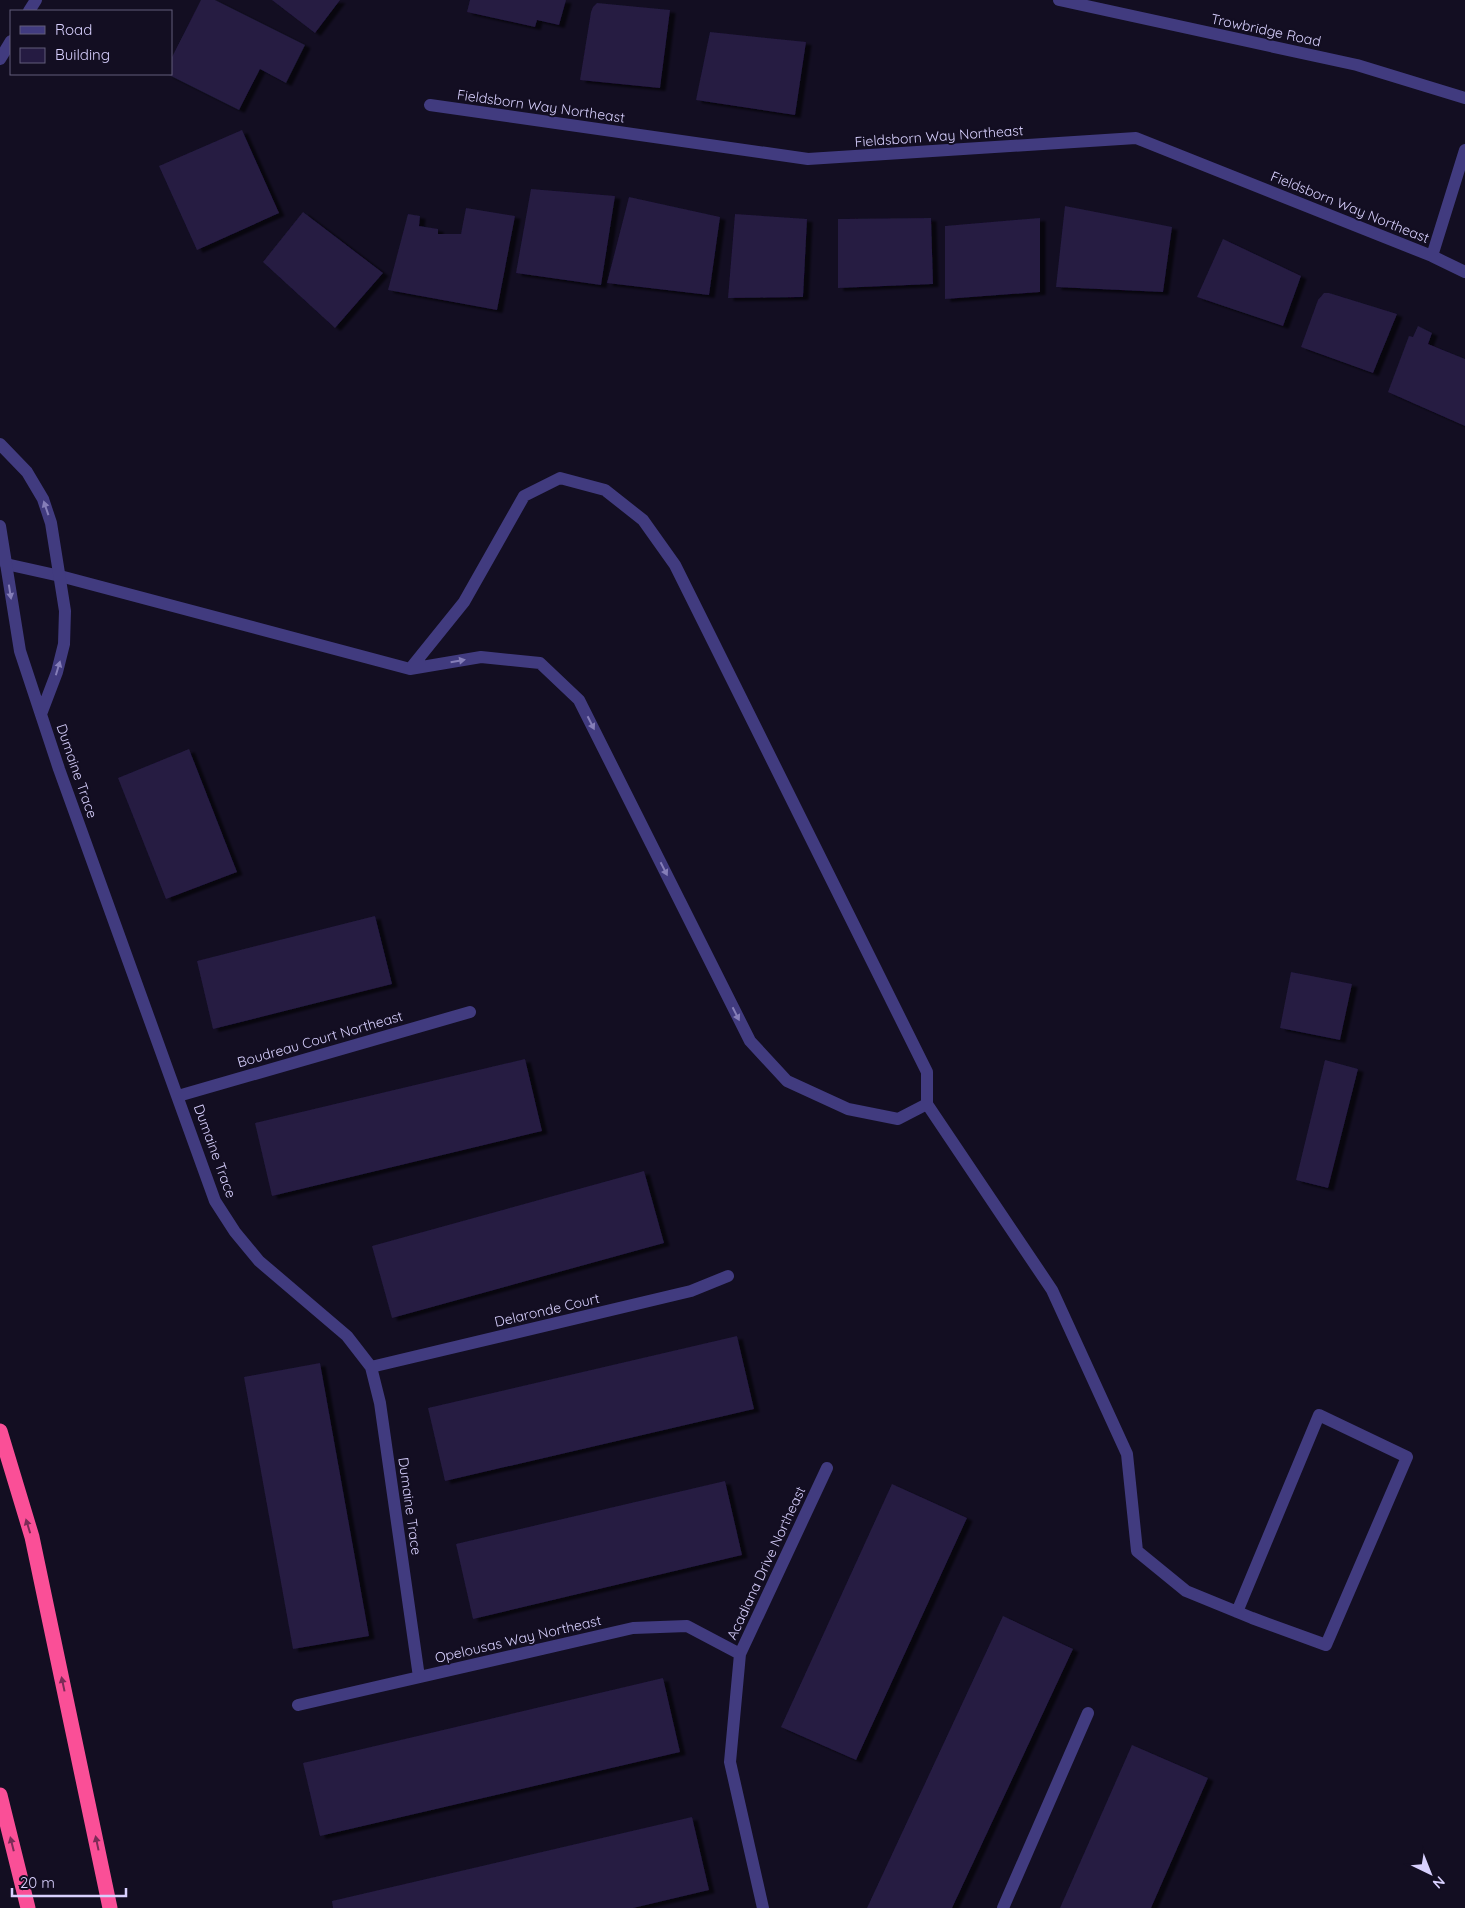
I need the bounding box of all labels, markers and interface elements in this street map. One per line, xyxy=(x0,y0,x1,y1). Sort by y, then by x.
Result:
legend xyxy=(10,10,172,75)
street label: Trowbridge Road xyxy=(1209,10,1323,50)
text: Road xyxy=(55,20,92,39)
text: Building xyxy=(55,45,110,64)
street label: Fieldsborn Way Northeast xyxy=(456,85,626,127)
street label: Fieldsborn Way Northeast xyxy=(854,121,1024,151)
street label: Fieldsborn Way Northeast xyxy=(1268,167,1432,247)
one-way arrow xyxy=(42,500,50,515)
one-way arrow xyxy=(7,584,15,600)
one-way arrow xyxy=(450,656,466,664)
one-way arrow xyxy=(54,660,62,675)
one-way arrow xyxy=(587,716,595,730)
street label: Dumaine Trace xyxy=(52,721,102,821)
one-way arrow xyxy=(659,861,668,876)
street label: Boudreau Court Northeast xyxy=(235,1007,405,1071)
one-way arrow xyxy=(733,1007,741,1021)
street label: Dumaine Trace xyxy=(190,1102,240,1200)
street label: Delaronde Court xyxy=(493,1289,602,1331)
street label: Dumaine Trace xyxy=(394,1456,426,1556)
street label: Acadiana Drive Northeast xyxy=(723,1483,810,1643)
one-way arrow xyxy=(24,1518,32,1533)
street label: Opelousas Way Northeast xyxy=(433,1611,603,1667)
one-way arrow xyxy=(59,1677,67,1692)
one-way arrow xyxy=(8,1836,16,1851)
one-way arrow xyxy=(93,1836,101,1851)
north arrow xyxy=(1405,1848,1455,1898)
scale bar xyxy=(12,1866,126,1898)
text: N xyxy=(1429,1872,1449,1893)
text: 20 m xyxy=(20,1873,55,1892)

